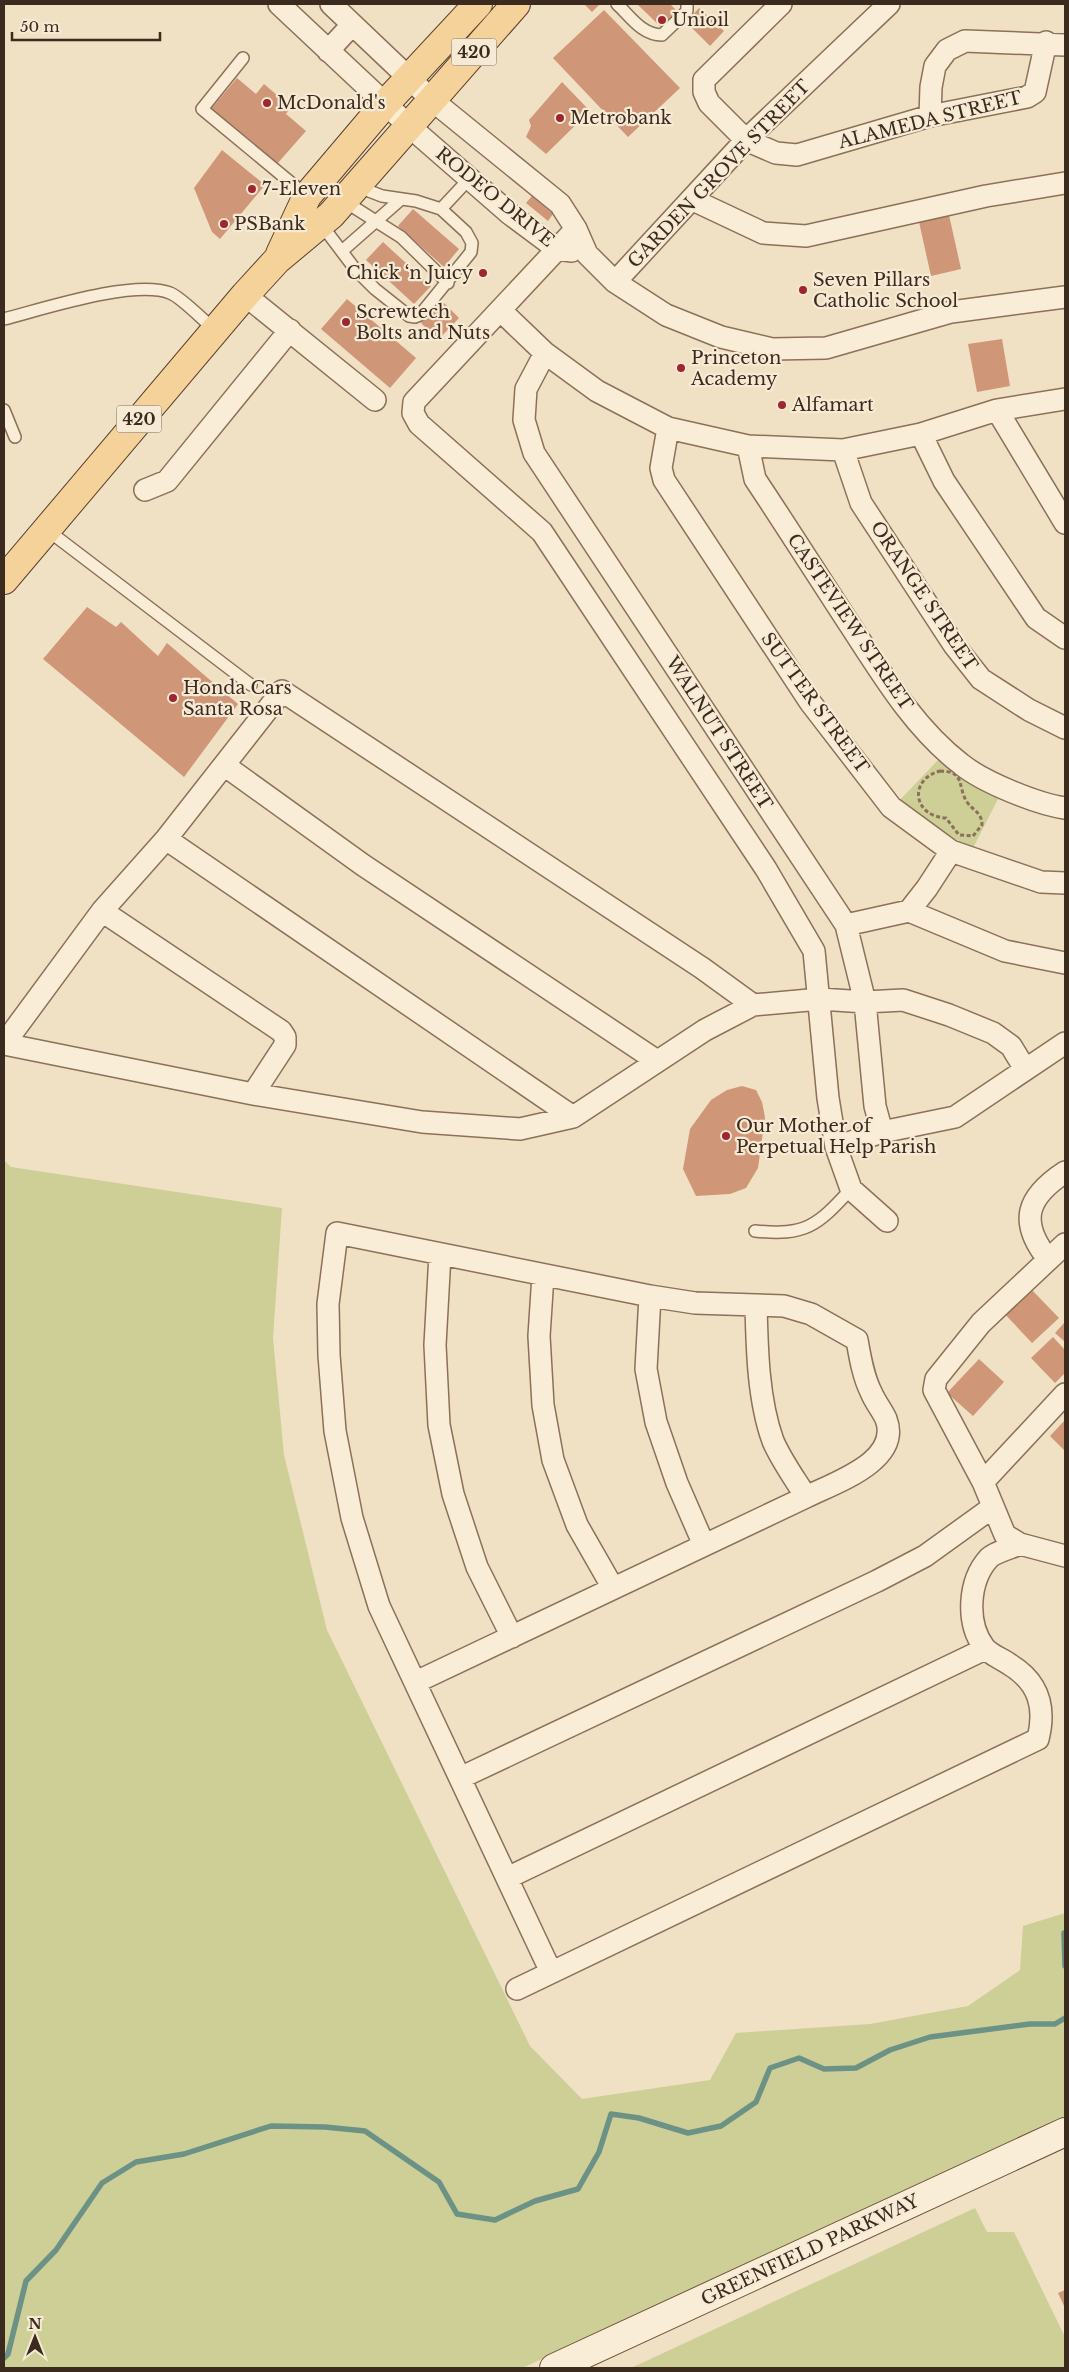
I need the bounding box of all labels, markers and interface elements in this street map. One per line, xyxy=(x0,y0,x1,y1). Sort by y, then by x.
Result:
place label: Unioil xyxy=(672,9,729,31)
scale bar xyxy=(12,10,160,42)
marker: Unioil xyxy=(656,14,668,26)
text: 50 m xyxy=(20,17,60,36)
road number: 420 xyxy=(452,38,496,66)
street label: GARDEN GROVE STREET xyxy=(623,75,815,273)
street label: ALAMEDA STREET xyxy=(835,86,1024,154)
place label: McDonald's xyxy=(277,92,386,114)
marker: McDonald's xyxy=(261,97,273,109)
place label: Metrobank xyxy=(570,107,672,129)
marker: Metrobank xyxy=(554,112,566,124)
street label: RODEO DRIVE xyxy=(431,142,559,252)
place label: 7-Eleven xyxy=(262,178,341,200)
marker: 7-Eleven xyxy=(246,183,258,195)
place label: PSBank xyxy=(234,213,305,235)
marker: PSBank xyxy=(218,218,230,230)
place label: Chick ‘n Juicy xyxy=(346,262,473,284)
marker: Chick ‘n Juicy xyxy=(477,267,489,279)
place label: Seven Pillars Catholic School xyxy=(813,269,958,312)
marker: Seven Pillars Catholic School xyxy=(797,284,809,296)
place label: Screwtech Bolts and Nuts xyxy=(356,301,490,344)
marker: Screwtech Bolts and Nuts xyxy=(340,316,352,328)
place label: Princeton Academy xyxy=(690,347,781,390)
marker: Princeton Academy xyxy=(675,362,687,374)
place label: Alfamart xyxy=(791,394,874,416)
marker: Alfamart xyxy=(776,399,788,411)
road number: 420 xyxy=(116,406,162,432)
street label: ORANGE STREET xyxy=(866,517,982,675)
street label: CASTEVIEW STREET xyxy=(783,529,918,715)
street label: SUTTER STREET xyxy=(757,628,874,778)
street label: WALNUT STREET xyxy=(661,651,777,814)
place label: Honda Cars Santa Rosa xyxy=(183,677,292,720)
marker: Honda Cars Santa Rosa xyxy=(167,692,179,704)
place label: Our Mother of Perpetual Help Parish xyxy=(736,1115,936,1158)
marker: Our Mother of Perpetual Help Parish xyxy=(720,1130,732,1142)
street label: GREENFIELD PARKWAY xyxy=(697,2189,923,2310)
north arrow xyxy=(10,2312,60,2362)
text: N xyxy=(28,2315,42,2333)

